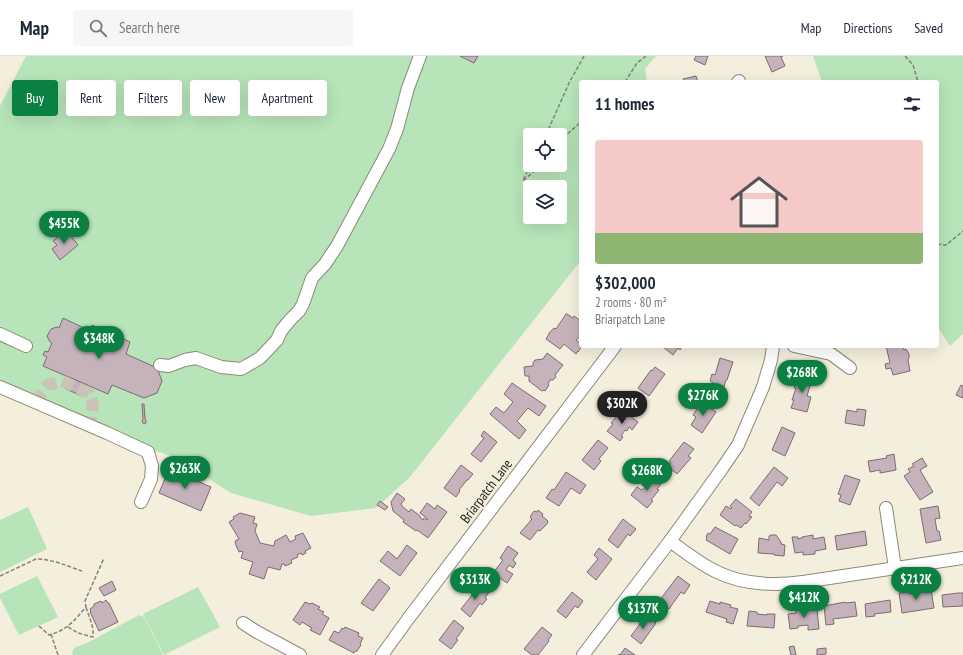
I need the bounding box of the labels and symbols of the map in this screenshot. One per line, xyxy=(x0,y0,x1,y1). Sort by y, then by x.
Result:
pin: $455K xyxy=(36,211,92,245)
pin: $348K xyxy=(71,326,127,360)
pin: $268K xyxy=(774,360,830,394)
pin: $276K xyxy=(675,383,731,417)
pin: $302K xyxy=(594,391,650,425)
street label: Briarpatch Lane xyxy=(456,455,516,527)
pin: $263K xyxy=(157,456,213,490)
pin: $268K xyxy=(619,458,675,492)
pin: $313K xyxy=(447,567,503,601)
pin: $212K xyxy=(888,567,944,601)
pin: $412K xyxy=(776,585,832,619)
pin: $137K xyxy=(615,596,671,630)

